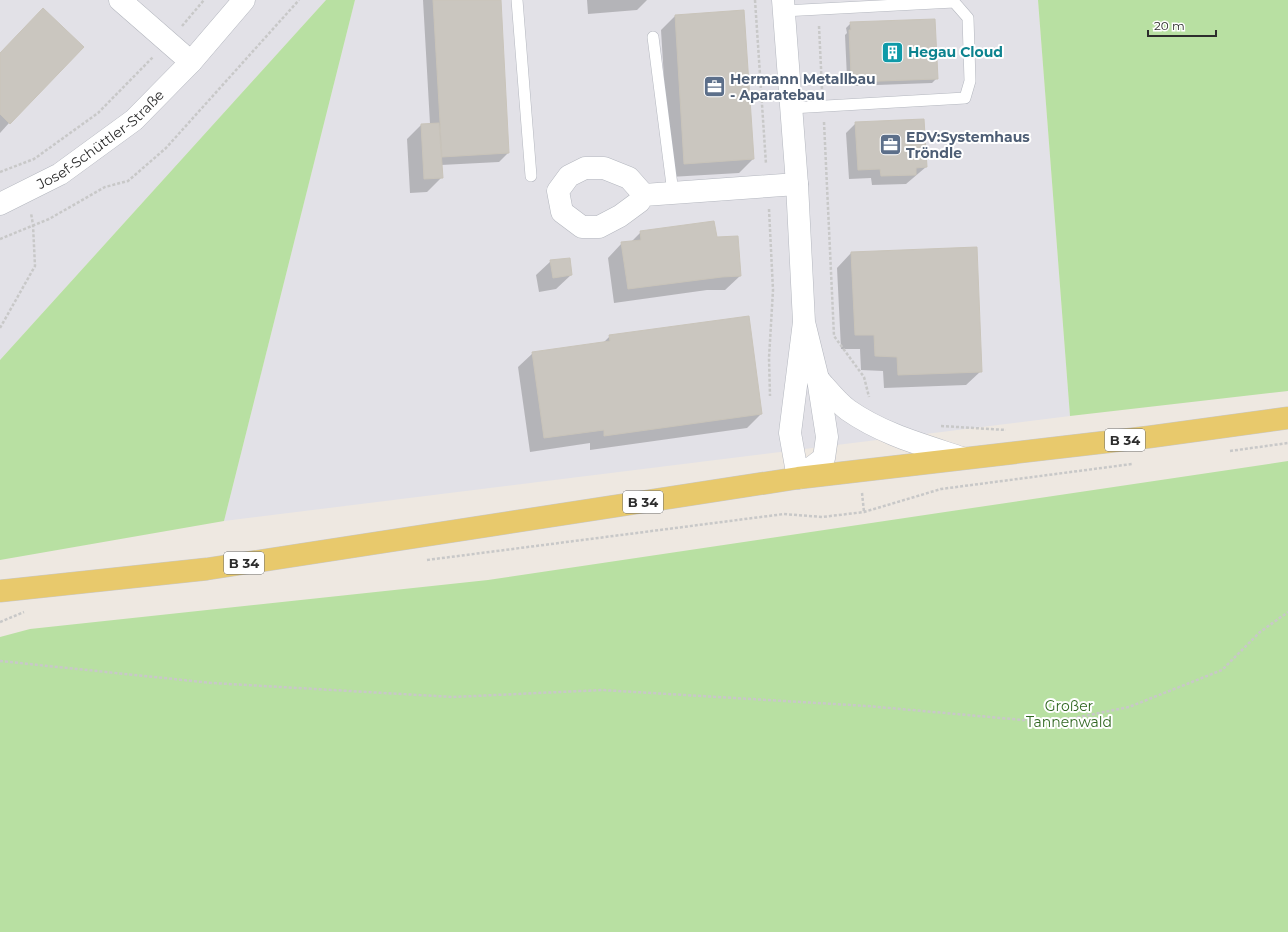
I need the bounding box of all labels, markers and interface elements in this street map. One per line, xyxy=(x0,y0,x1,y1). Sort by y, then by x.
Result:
scale bar xyxy=(1148,12,1216,38)
text: 20 m xyxy=(1154,18,1185,33)
building icon: Hegau Cloud xyxy=(880,39,906,65)
place label: Hegau Cloud xyxy=(908,43,1003,61)
place label: Hermann Metallbau - Aparatebau xyxy=(730,70,876,104)
office icon: Hermann Metallbau - Aparatebau xyxy=(701,74,727,100)
street label: Josef-Schüttler-Straße xyxy=(33,86,168,194)
place label: EDV:Systemhaus Tröndle xyxy=(906,128,1030,162)
office icon: EDV:Systemhaus Tröndle xyxy=(878,132,904,158)
road number: B 34 xyxy=(1105,429,1145,451)
road number: B 34 xyxy=(623,491,663,513)
road number: B 34 xyxy=(224,552,264,574)
park label: Großer Tannenwald xyxy=(1026,697,1112,731)

